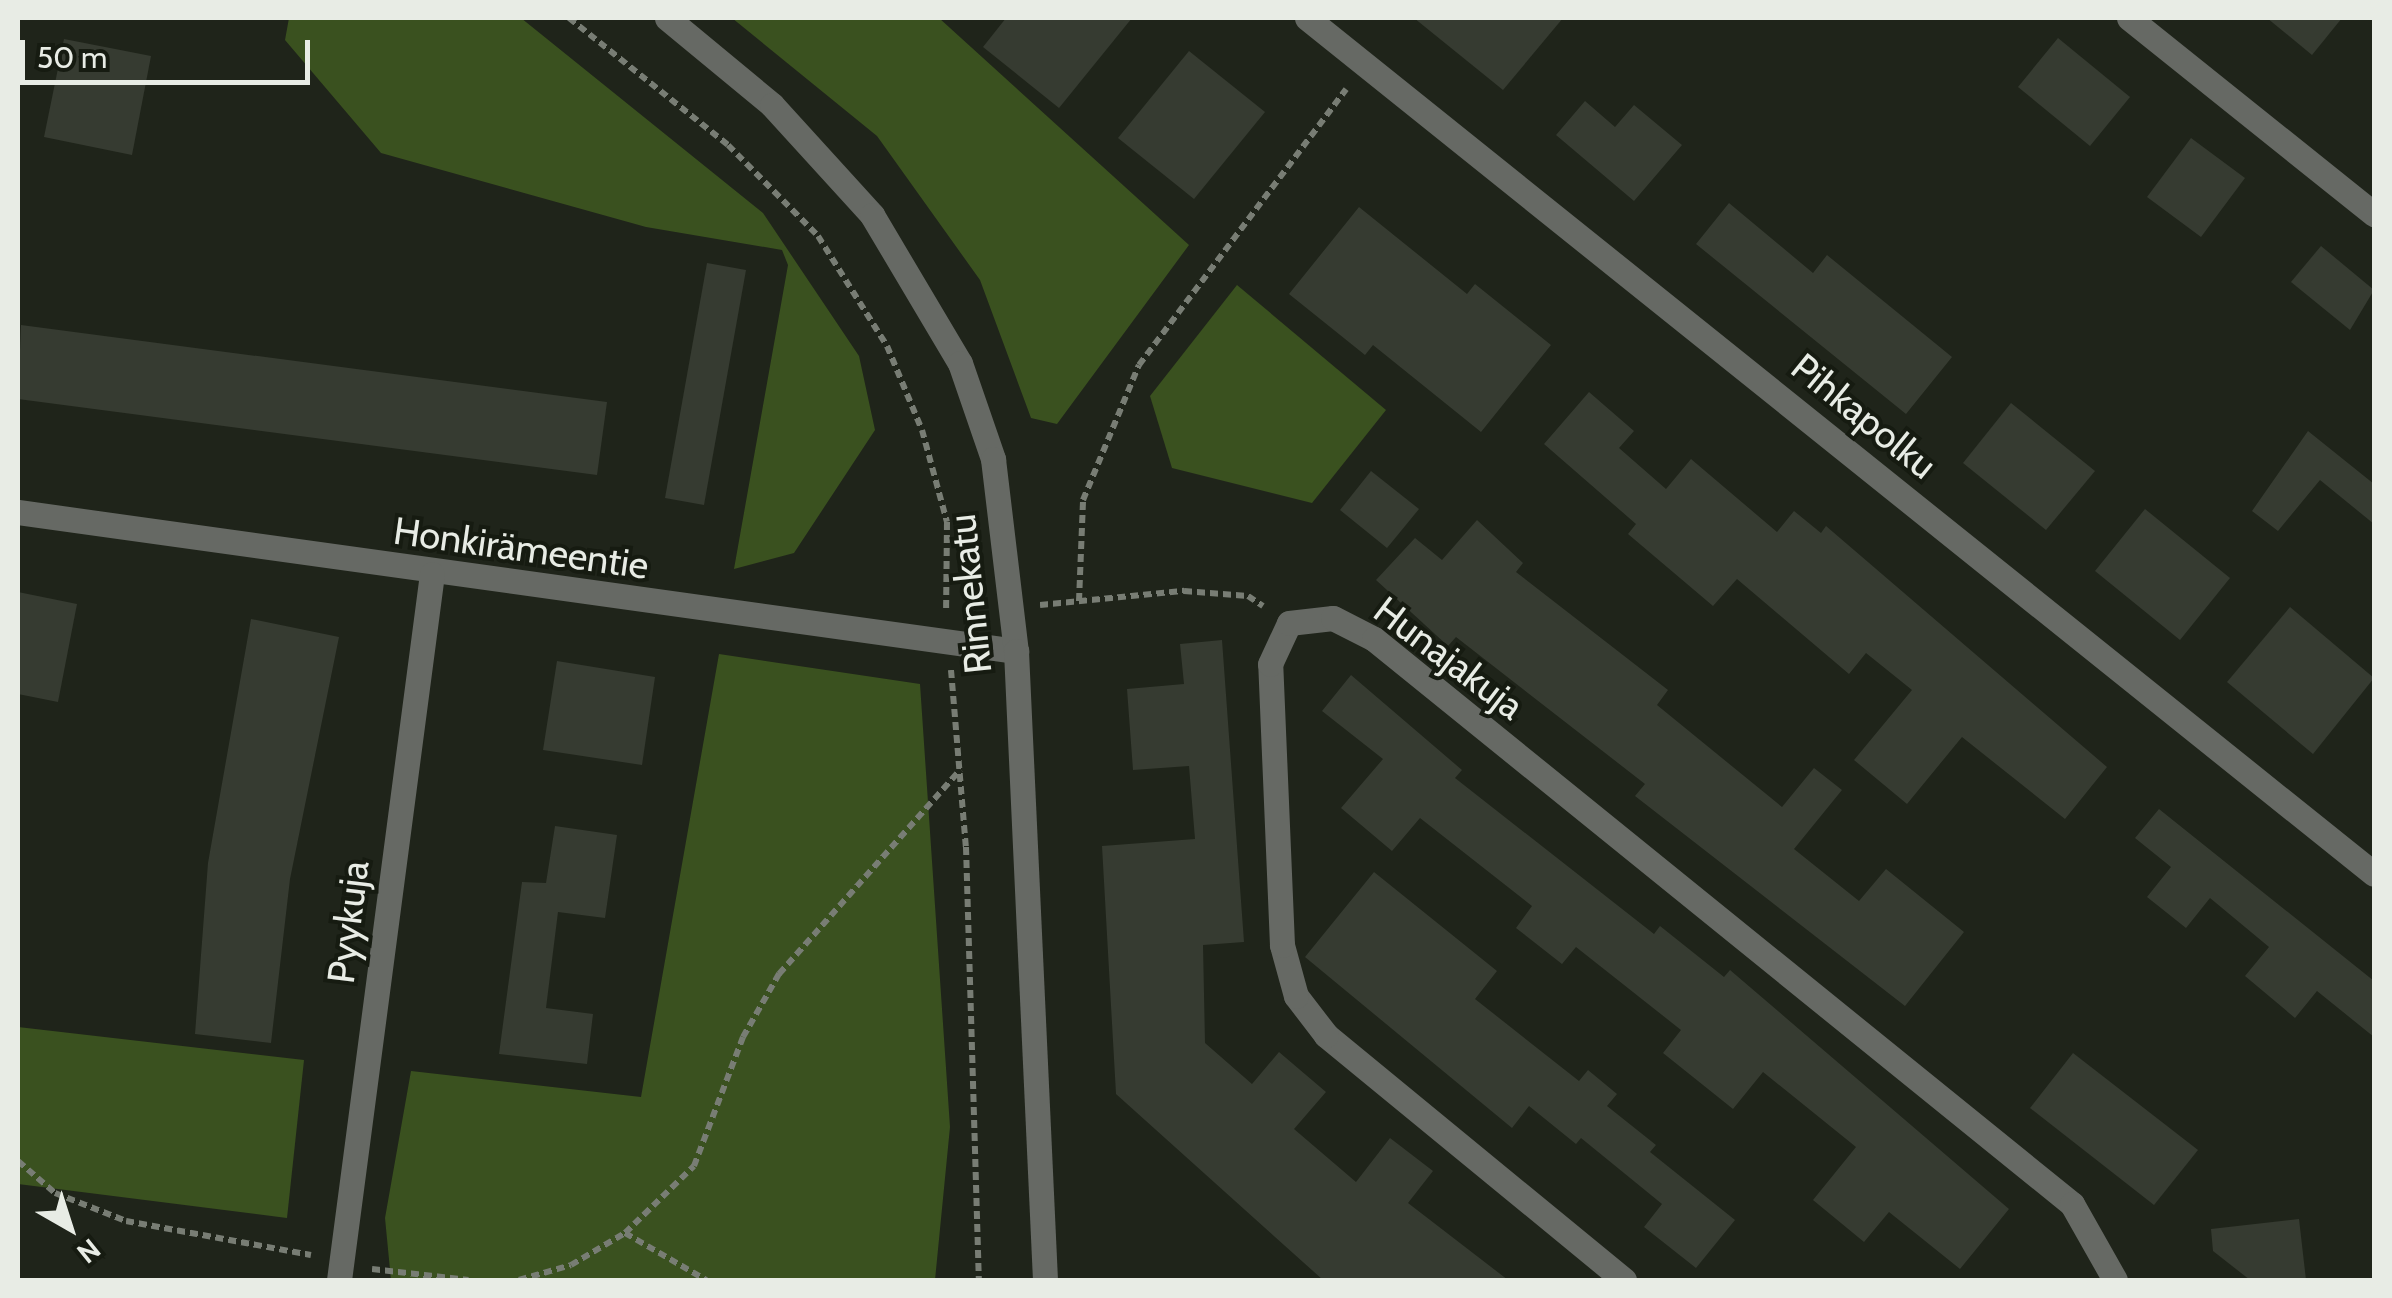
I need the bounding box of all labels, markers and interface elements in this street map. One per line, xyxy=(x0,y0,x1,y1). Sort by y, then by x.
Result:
scale bar xyxy=(25,20,315,82)
text: 50 m xyxy=(37,39,107,76)
street label: Pihkapolku xyxy=(1782,344,1946,488)
street label: Honkirämeentie xyxy=(391,508,651,588)
street label: Rinnekatu xyxy=(939,512,1001,676)
street label: Hunajakuja xyxy=(1365,587,1533,729)
street label: Pyykuja xyxy=(318,858,378,986)
north arrow xyxy=(20,1178,120,1278)
text: N xyxy=(70,1232,107,1271)

